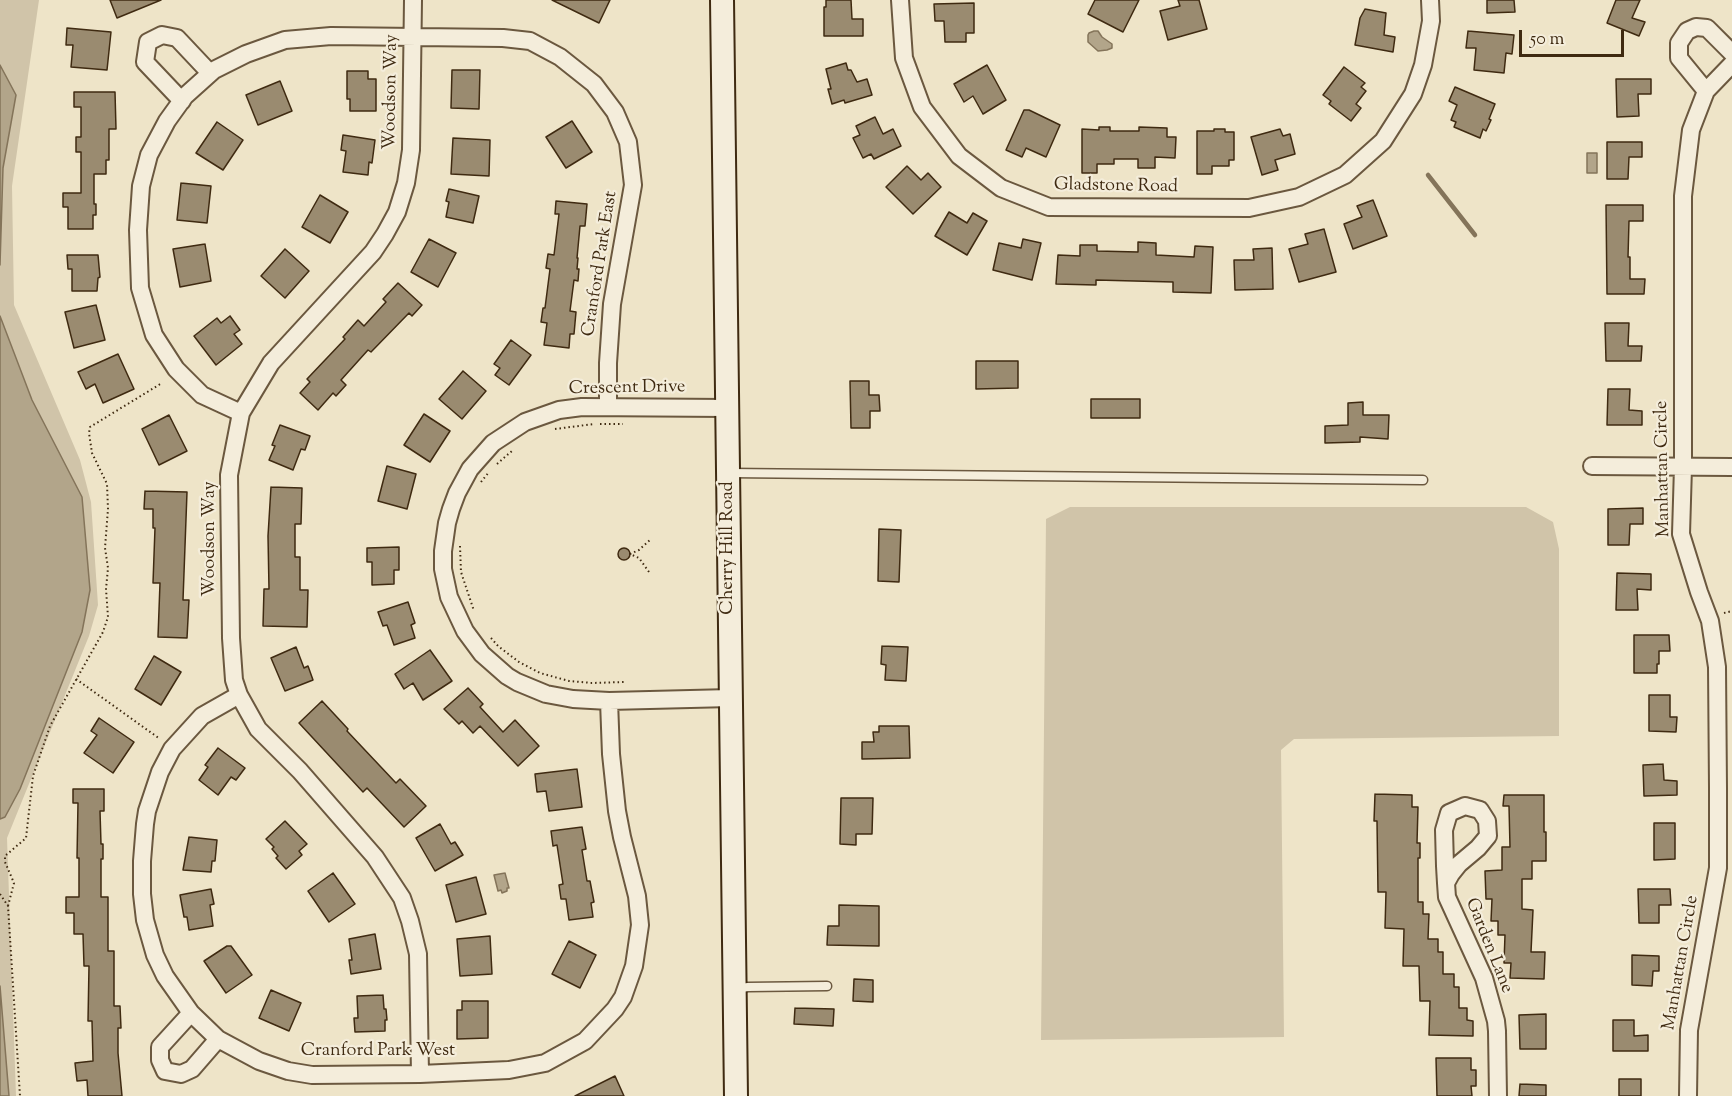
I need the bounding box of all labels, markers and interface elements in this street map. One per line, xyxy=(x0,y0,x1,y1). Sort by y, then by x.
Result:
scale bar xyxy=(1522,18,1627,56)
text: 50 m xyxy=(1530,27,1564,53)
street label: Woodson Way xyxy=(380,34,404,150)
street label: Gladstone Road xyxy=(1054,175,1178,199)
street label: Cranford Park East xyxy=(579,190,623,338)
street label: Crescent Drive xyxy=(568,377,686,401)
street label: Manhattan Circle xyxy=(1652,401,1676,537)
street label: Woodson Way xyxy=(200,481,222,597)
street label: Cherry Hill Road xyxy=(718,481,740,615)
street label: Manhattan Circle xyxy=(1660,894,1704,1032)
street label: Garden Lane xyxy=(1459,895,1517,997)
street label: Cranford Park West xyxy=(301,1041,455,1063)

